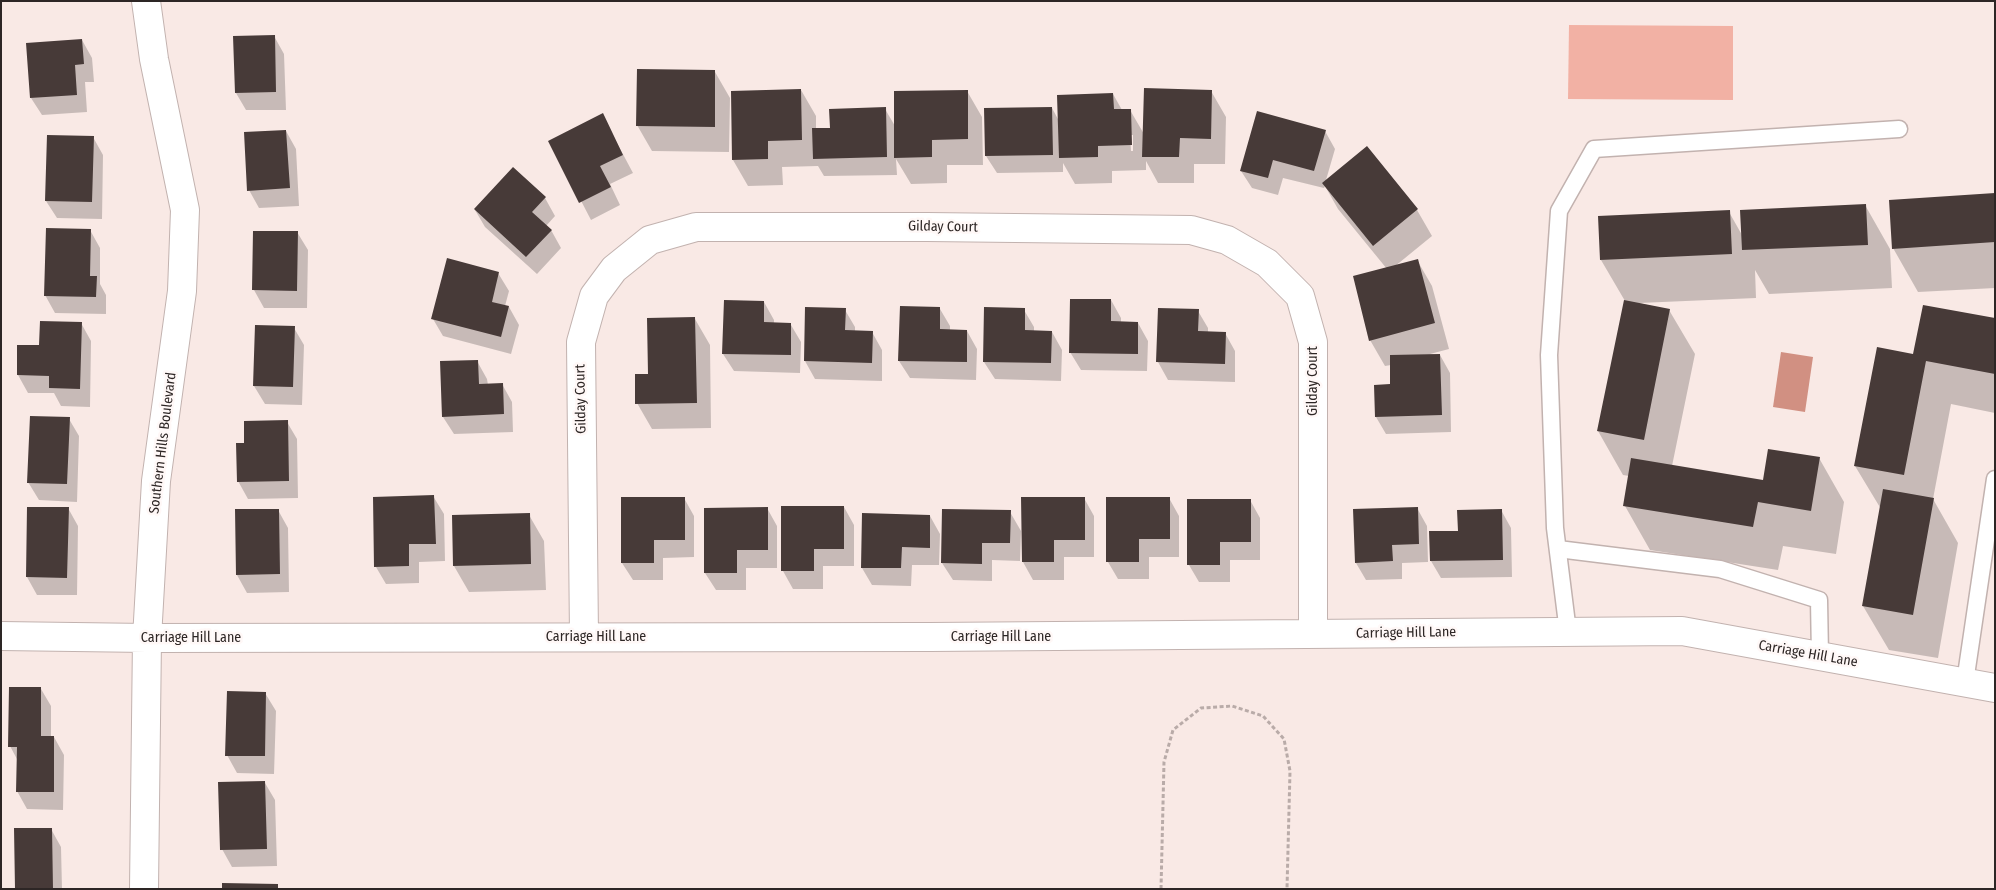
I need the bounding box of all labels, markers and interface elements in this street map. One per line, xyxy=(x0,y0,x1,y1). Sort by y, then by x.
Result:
street label: Gilday Court xyxy=(908,218,978,236)
street label: Gilday Court xyxy=(1305,346,1321,416)
street label: Gilday Court xyxy=(572,364,590,434)
street label: Southern Hills Boulevard xyxy=(146,371,180,515)
street label: Carriage Hill Lane xyxy=(1356,624,1456,642)
street label: Carriage Hill Lane xyxy=(546,629,646,645)
street label: Carriage Hill Lane xyxy=(951,629,1051,645)
street label: Carriage Hill Lane xyxy=(141,630,241,646)
street label: Carriage Hill Lane xyxy=(1757,637,1859,671)

